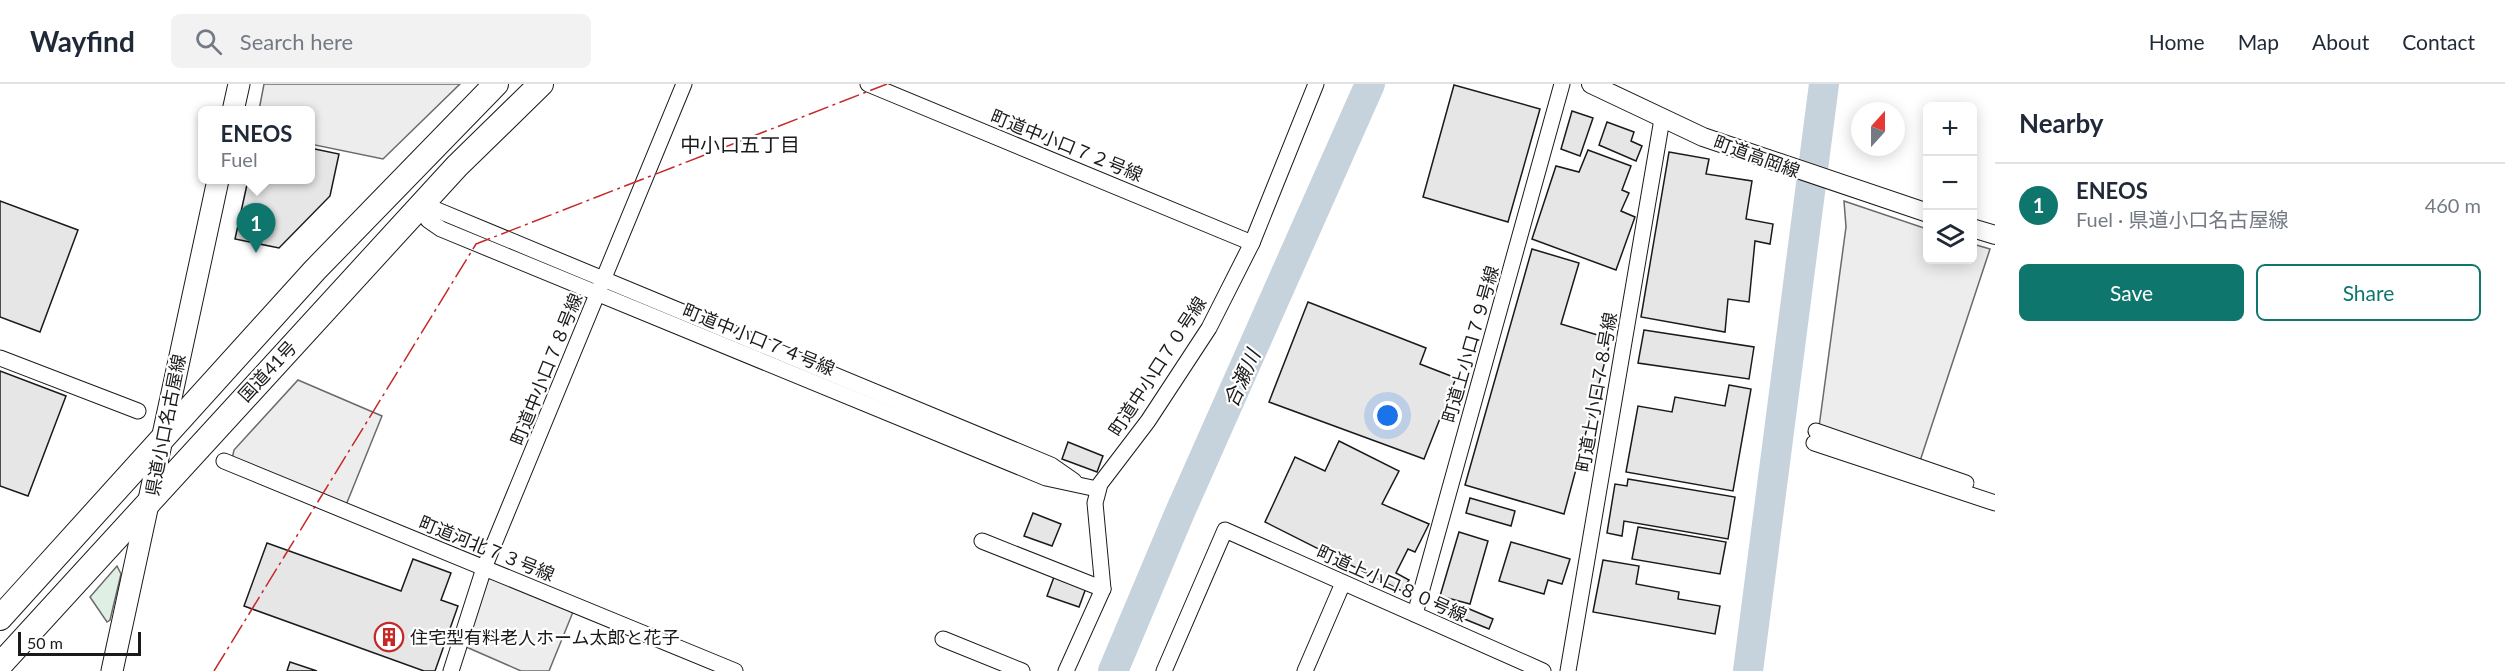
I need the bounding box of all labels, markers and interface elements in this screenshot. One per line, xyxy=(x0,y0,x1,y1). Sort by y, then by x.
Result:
search box xyxy=(171,14,591,68)
text: Wayfind xyxy=(30,24,135,58)
icon: search xyxy=(192,25,225,58)
text: Search here xyxy=(240,28,353,55)
text: Home xyxy=(2149,29,2205,54)
text: Map xyxy=(2238,29,2279,54)
text: About xyxy=(2312,29,2369,54)
text: Contact xyxy=(2402,29,2475,54)
north arrow xyxy=(1851,102,1905,156)
map controls xyxy=(1923,102,1977,264)
button: + xyxy=(1923,102,1977,156)
street label: 町道中小口７２号線 xyxy=(988,104,1146,186)
popup xyxy=(198,106,315,184)
text: Nearby xyxy=(2019,107,2104,139)
text: ENEOS xyxy=(221,120,292,147)
street label: 町道高岡線 xyxy=(1711,130,1803,182)
district label: 中小口五丁目 xyxy=(680,132,800,156)
text: Fuel xyxy=(221,147,258,171)
button: − xyxy=(1923,156,1977,210)
text: ENEOS xyxy=(2076,177,2148,204)
text: 1 xyxy=(2033,193,2044,217)
text: 460 m xyxy=(2425,193,2481,217)
pin: 1 xyxy=(236,204,276,253)
text: Fuel · 県道小口名古屋線 xyxy=(2076,207,2288,231)
button: layers xyxy=(1923,210,1977,264)
street label: 町道上小口７９号線 xyxy=(1437,263,1503,425)
button: Save xyxy=(2019,264,2244,321)
button: Share xyxy=(2256,264,2481,321)
street label: 町道中小口７８号線 xyxy=(505,290,587,448)
street label: 町道中小口７０号線 xyxy=(1104,292,1210,440)
street label: 町道中小口７４号線 xyxy=(680,298,838,380)
street label: 町道上小口７８号線 xyxy=(1571,310,1621,474)
street label: 国道41号 xyxy=(233,336,301,406)
water label: 合瀬川 xyxy=(1218,344,1265,410)
street label: 県道小口名古屋線 xyxy=(140,352,190,498)
your location xyxy=(1373,401,1402,430)
street label: 町道河北７３号線 xyxy=(416,511,558,585)
street label: 町道上小口８０号線 xyxy=(1314,540,1470,626)
building icon: 住宅型有料老人ホーム太郎と花子 xyxy=(373,621,405,653)
place label: 住宅型有料老人ホーム太郎と花子 xyxy=(410,626,679,648)
scale bar xyxy=(18,629,141,656)
text: 50 m xyxy=(27,633,63,652)

